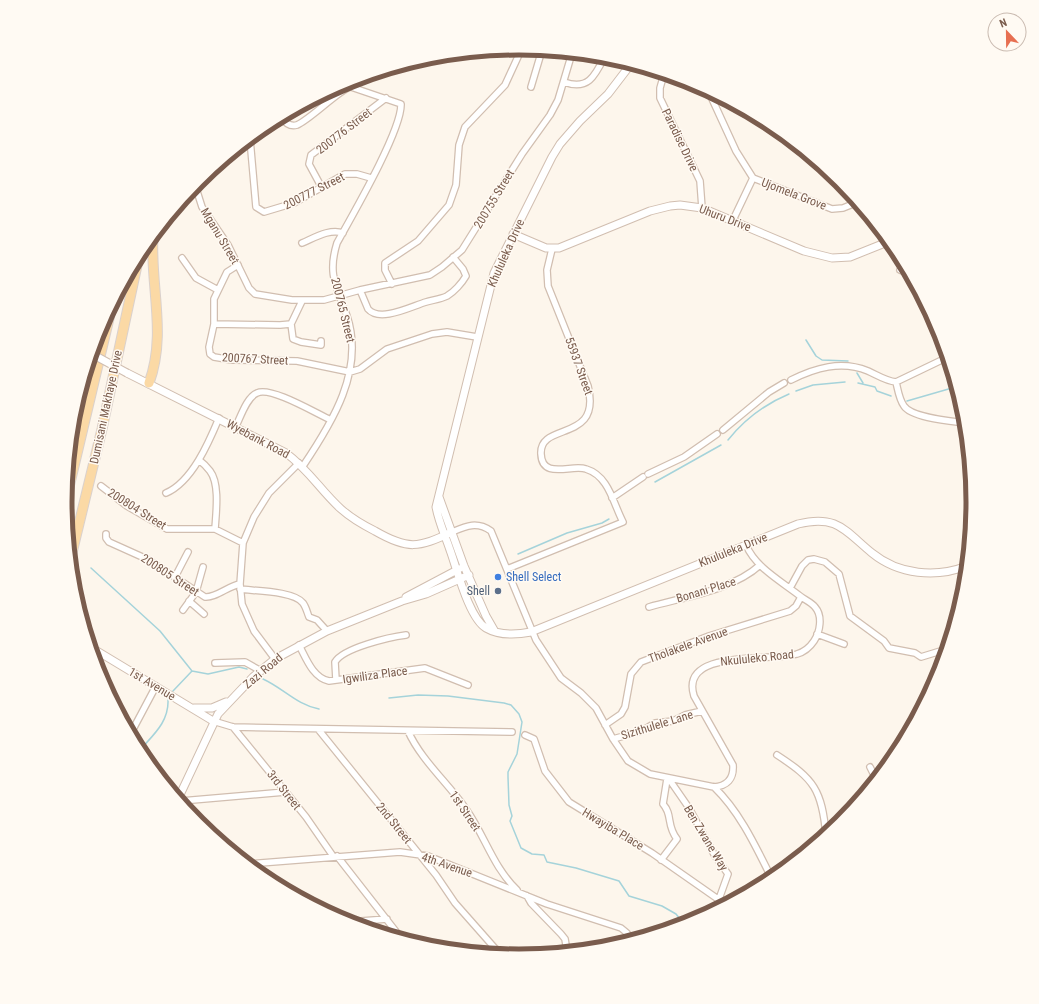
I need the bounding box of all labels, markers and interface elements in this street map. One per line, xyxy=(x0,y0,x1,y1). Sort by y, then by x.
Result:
north arrow xyxy=(987,12,1027,52)
text: N xyxy=(998,16,1009,30)
street label: 200776 Street xyxy=(314,105,375,157)
street label: Paradise Drive xyxy=(659,106,701,174)
street label: 200755 Street xyxy=(471,167,517,231)
street label: 200777 Street xyxy=(281,169,347,212)
street label: Ujomela Grove xyxy=(759,175,829,213)
street label: Uhuru Drive xyxy=(697,202,753,234)
street label: Mganu Street xyxy=(198,205,243,267)
street label: Khululeka Drive xyxy=(485,217,527,289)
street label: 200765 Street xyxy=(328,276,358,344)
street label: 55937 Street xyxy=(562,335,596,397)
street label: Dumisani Makhaye Drive xyxy=(87,348,125,465)
street label: 200767 Street xyxy=(221,350,289,368)
street label: Wyebank Road xyxy=(224,417,292,461)
street label: 200804 Street xyxy=(105,485,169,533)
street label: Khululeka Drive xyxy=(697,530,770,570)
street label: 200805 Street xyxy=(138,551,202,599)
place label: Shell Select xyxy=(506,570,562,584)
marker: Shell Select xyxy=(493,572,503,582)
street label: Bonani Place xyxy=(674,574,738,606)
place label: Shell xyxy=(467,584,490,598)
marker: Shell xyxy=(493,586,503,596)
street label: Tholakele Avenue xyxy=(647,624,730,666)
street label: Nkululeko Road xyxy=(720,647,795,669)
street label: Zazi Road xyxy=(241,651,285,691)
street label: Igwiliza Place xyxy=(342,663,409,686)
street label: 1st Avenue xyxy=(126,665,178,704)
street label: Sizithulele Lane xyxy=(619,707,695,743)
street label: 3rd Street xyxy=(264,767,304,813)
street label: 1st Street xyxy=(446,788,484,834)
street label: 2nd Street xyxy=(373,800,415,847)
street label: Ben Zwane Way xyxy=(681,803,731,873)
street label: Hwayiba Place xyxy=(580,805,647,853)
street label: 4th Avenue xyxy=(420,850,474,880)

